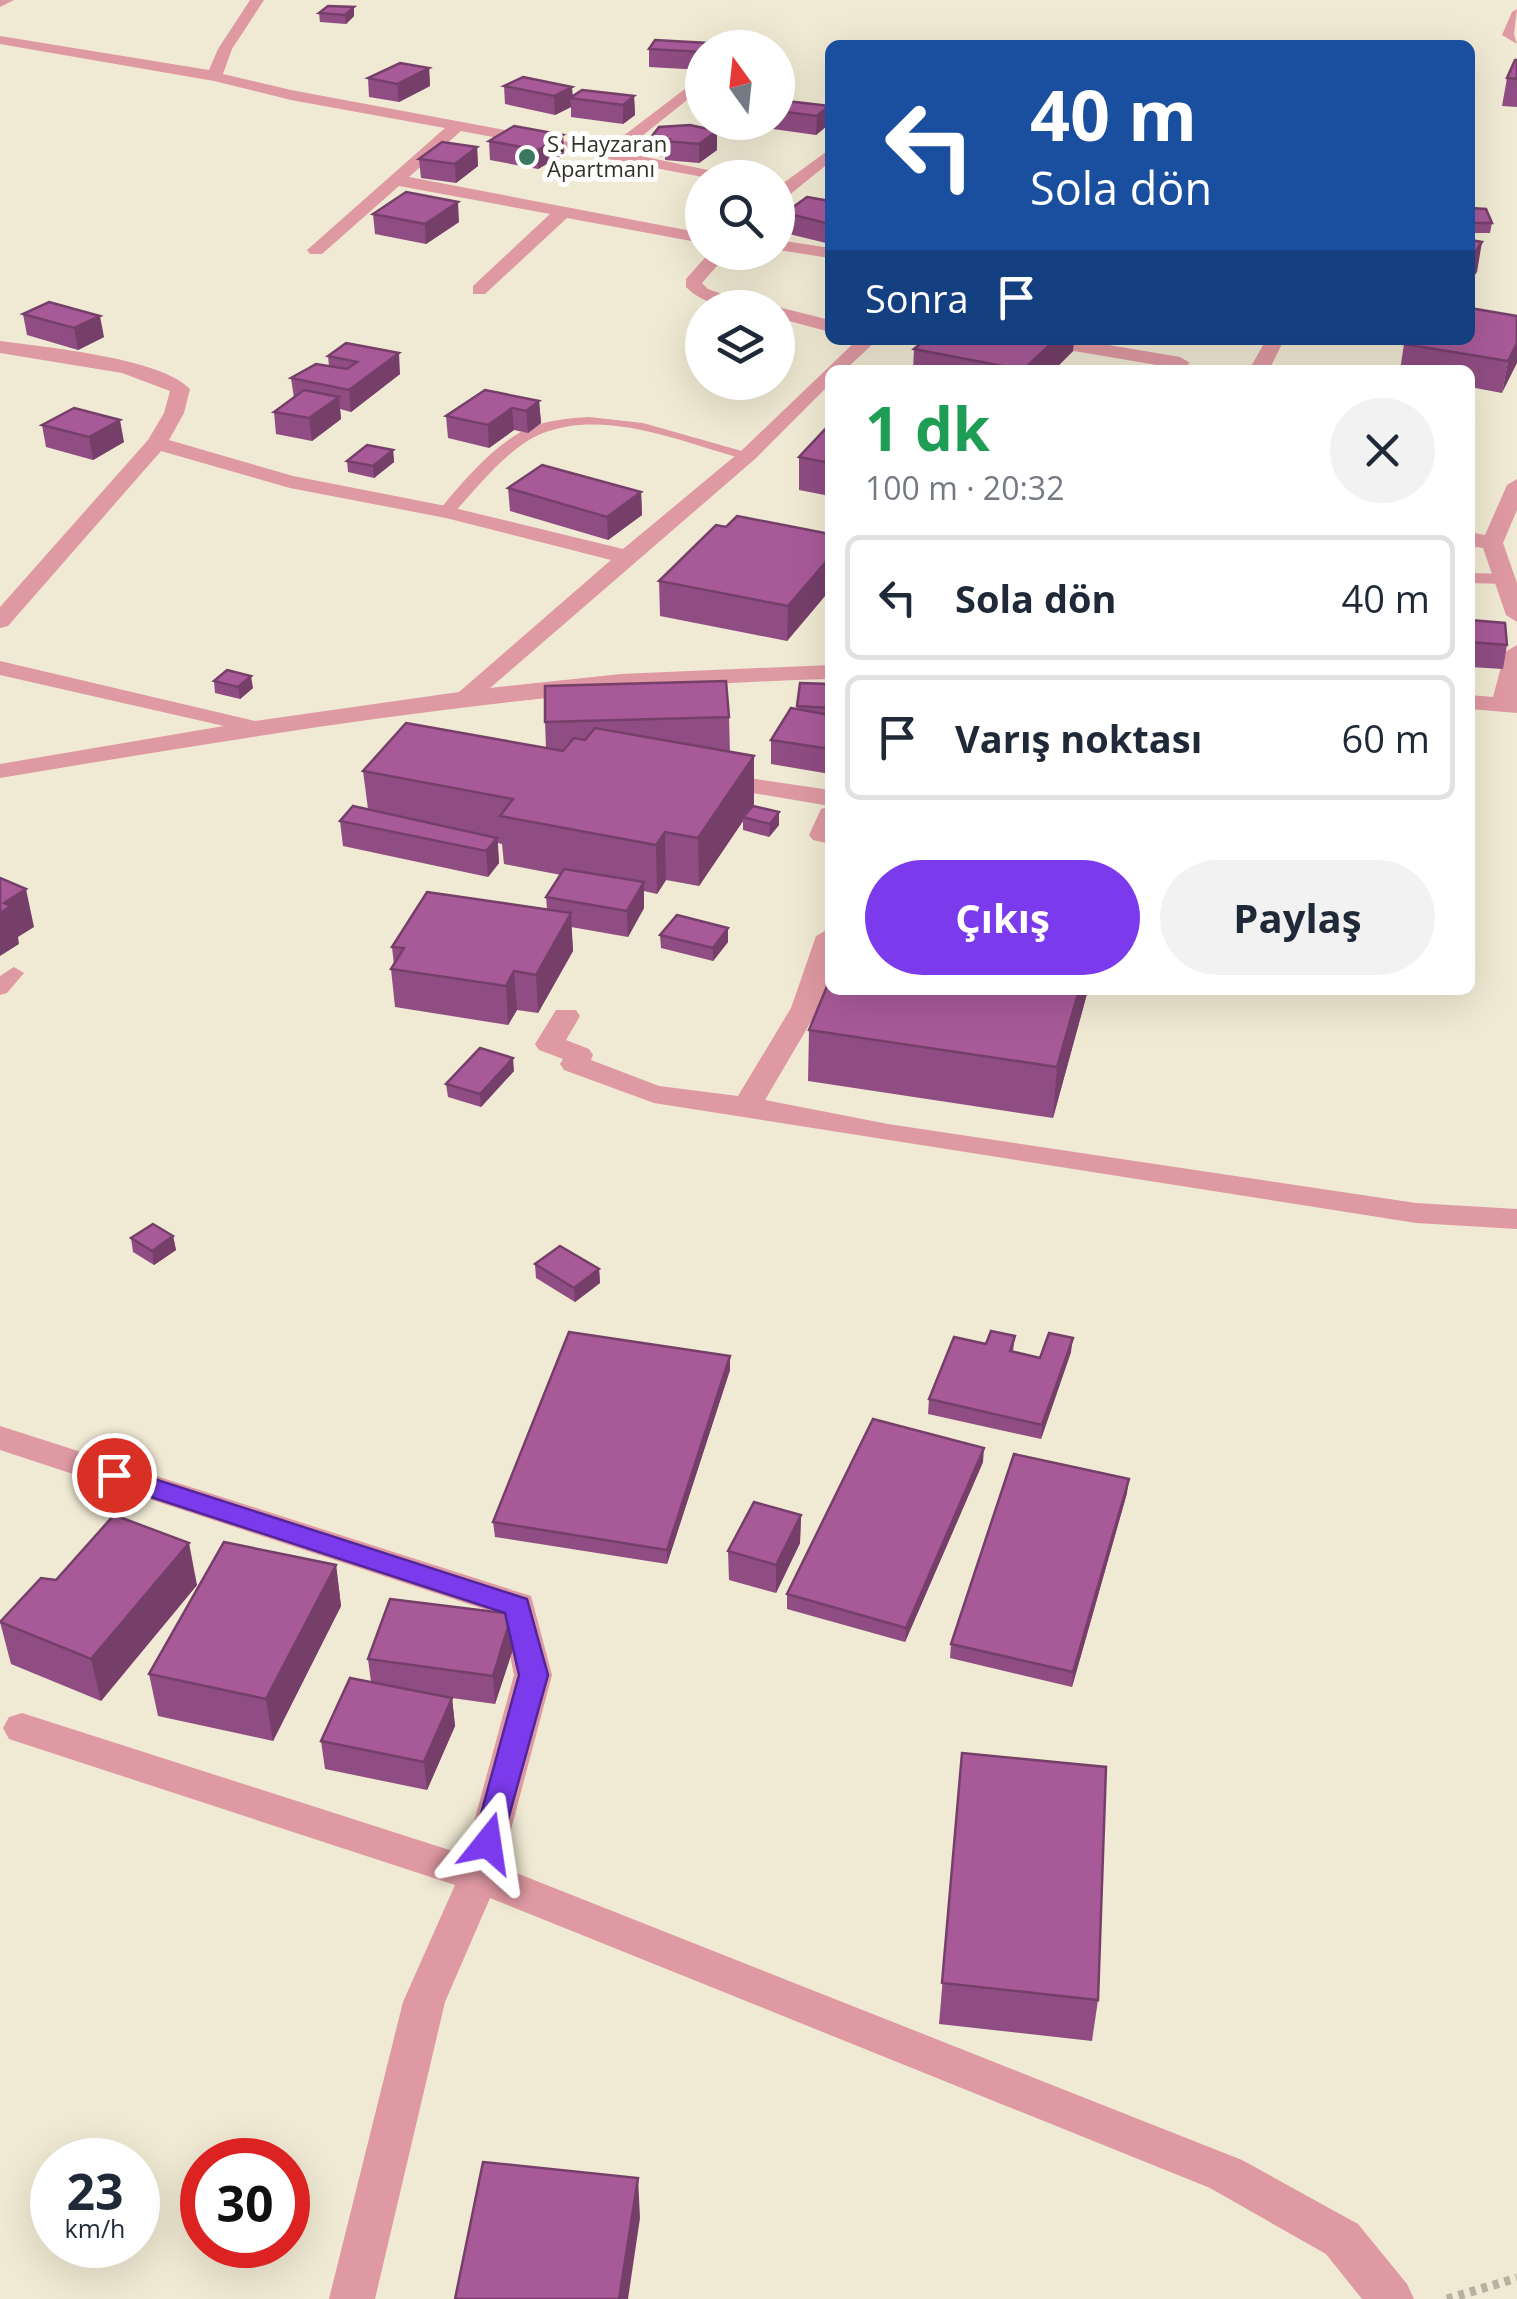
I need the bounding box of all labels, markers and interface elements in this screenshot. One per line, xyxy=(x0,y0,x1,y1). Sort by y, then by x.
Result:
north arrow xyxy=(685,30,795,140)
map controls xyxy=(685,30,795,400)
text: 40 m xyxy=(1030,66,1197,162)
icon: left xyxy=(865,80,995,210)
place label: S. Hayzaran Apartmanı xyxy=(547,128,667,183)
marker: S. Hayzaran Apartmanı xyxy=(516,146,538,168)
text: Sola dön xyxy=(1030,157,1212,218)
button: search xyxy=(685,160,795,270)
icon: arrive xyxy=(989,270,1044,325)
text: Sonra xyxy=(865,272,969,324)
button: layers xyxy=(685,290,795,400)
text: 1 dk xyxy=(865,387,990,469)
button: close xyxy=(1330,398,1435,503)
text: 100 m · 20:32 xyxy=(865,466,1064,509)
icon: left xyxy=(870,570,925,625)
text: Sola dön xyxy=(955,572,1116,624)
text: 40 m xyxy=(1341,572,1430,624)
icon: arrive xyxy=(870,710,925,765)
text: Varış noktası xyxy=(955,712,1202,764)
text: 60 m xyxy=(1341,712,1430,764)
button: Çıkış xyxy=(865,860,1140,975)
button: Paylaş xyxy=(1160,860,1435,975)
pin xyxy=(72,1433,157,1518)
icon: arrive xyxy=(87,1448,142,1503)
position arrow xyxy=(436,1791,540,1895)
speed limit sign: 30 xyxy=(180,2138,310,2268)
text: 23 xyxy=(66,2157,124,2225)
text: km/h xyxy=(65,2211,125,2245)

